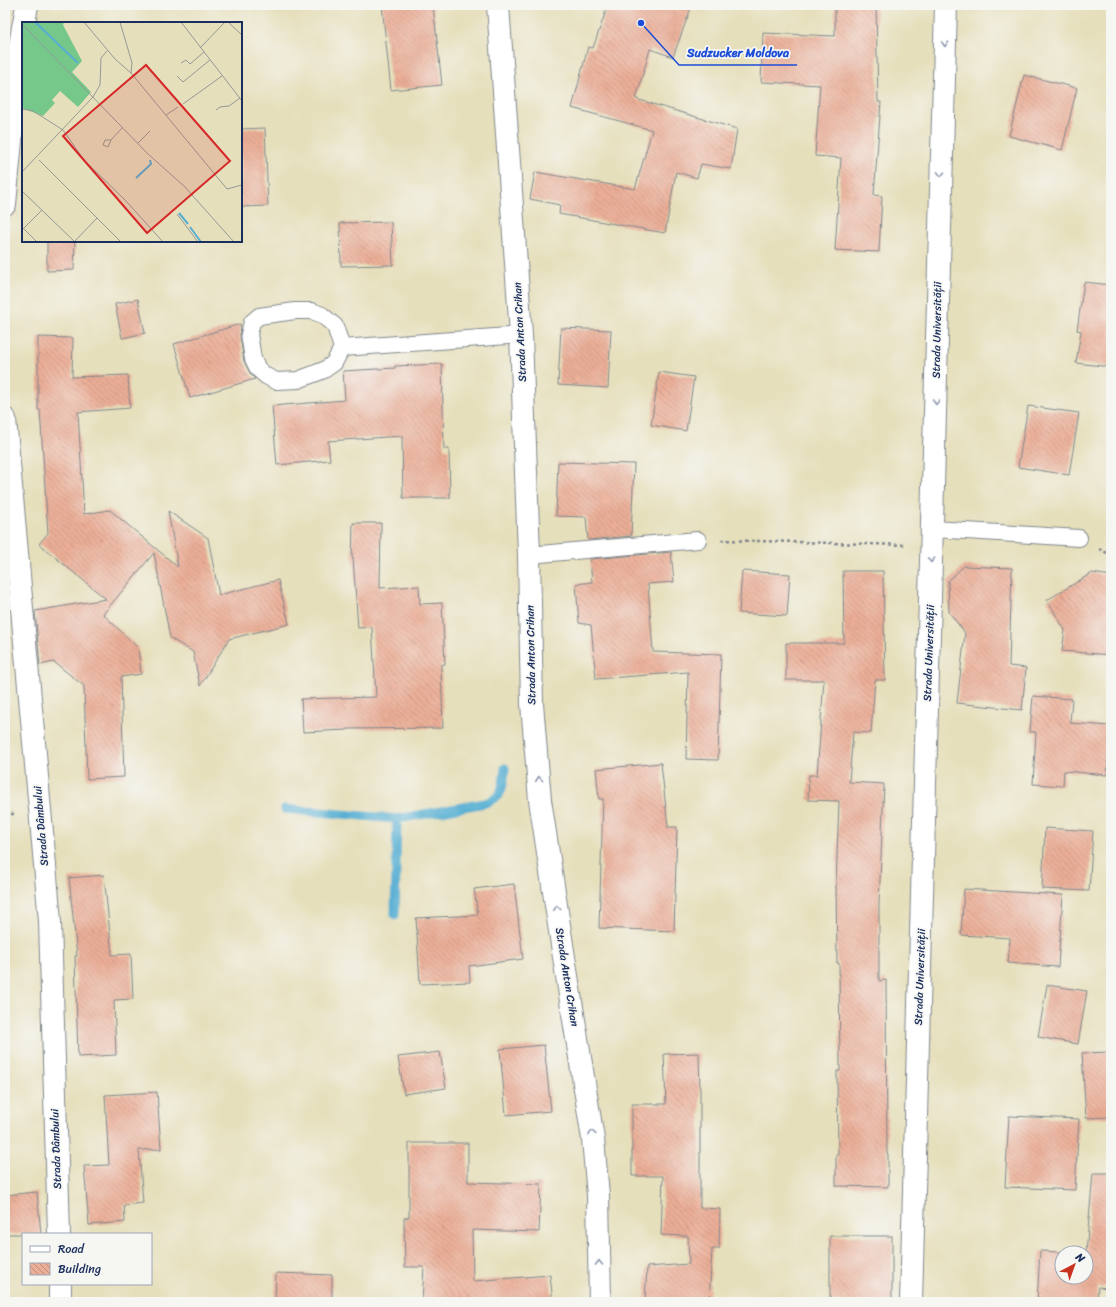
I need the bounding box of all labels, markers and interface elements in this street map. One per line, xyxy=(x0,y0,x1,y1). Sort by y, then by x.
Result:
inset map xyxy=(22,22,242,242)
callout: Sudzucker Moldova xyxy=(679,41,797,65)
one-way arrow xyxy=(941,41,949,47)
text: Sudzucker Moldova xyxy=(686,42,790,64)
one-way arrow xyxy=(937,171,945,177)
street label: Strada Universității xyxy=(927,281,947,379)
street label: Strada Anton Crihan xyxy=(508,282,532,382)
one-way arrow xyxy=(931,399,940,405)
one-way arrow xyxy=(927,557,935,563)
street label: Strada Universității xyxy=(918,603,940,702)
street label: Strada Anton Crihan xyxy=(521,605,541,705)
one-way arrow xyxy=(534,776,543,782)
street label: Strada Dâmbului xyxy=(28,784,54,867)
one-way arrow xyxy=(553,905,562,911)
street label: Strada Anton Crihan xyxy=(550,926,584,1028)
street label: Strada Universității xyxy=(909,927,931,1026)
street label: Strada Dâmbului xyxy=(45,1108,67,1189)
one-way arrow xyxy=(588,1130,597,1136)
legend xyxy=(22,1233,152,1285)
text: Road xyxy=(58,1238,85,1260)
north arrow xyxy=(1054,1245,1094,1285)
text: N xyxy=(1070,1248,1090,1268)
text: Building xyxy=(58,1258,101,1280)
one-way arrow xyxy=(595,1260,603,1266)

